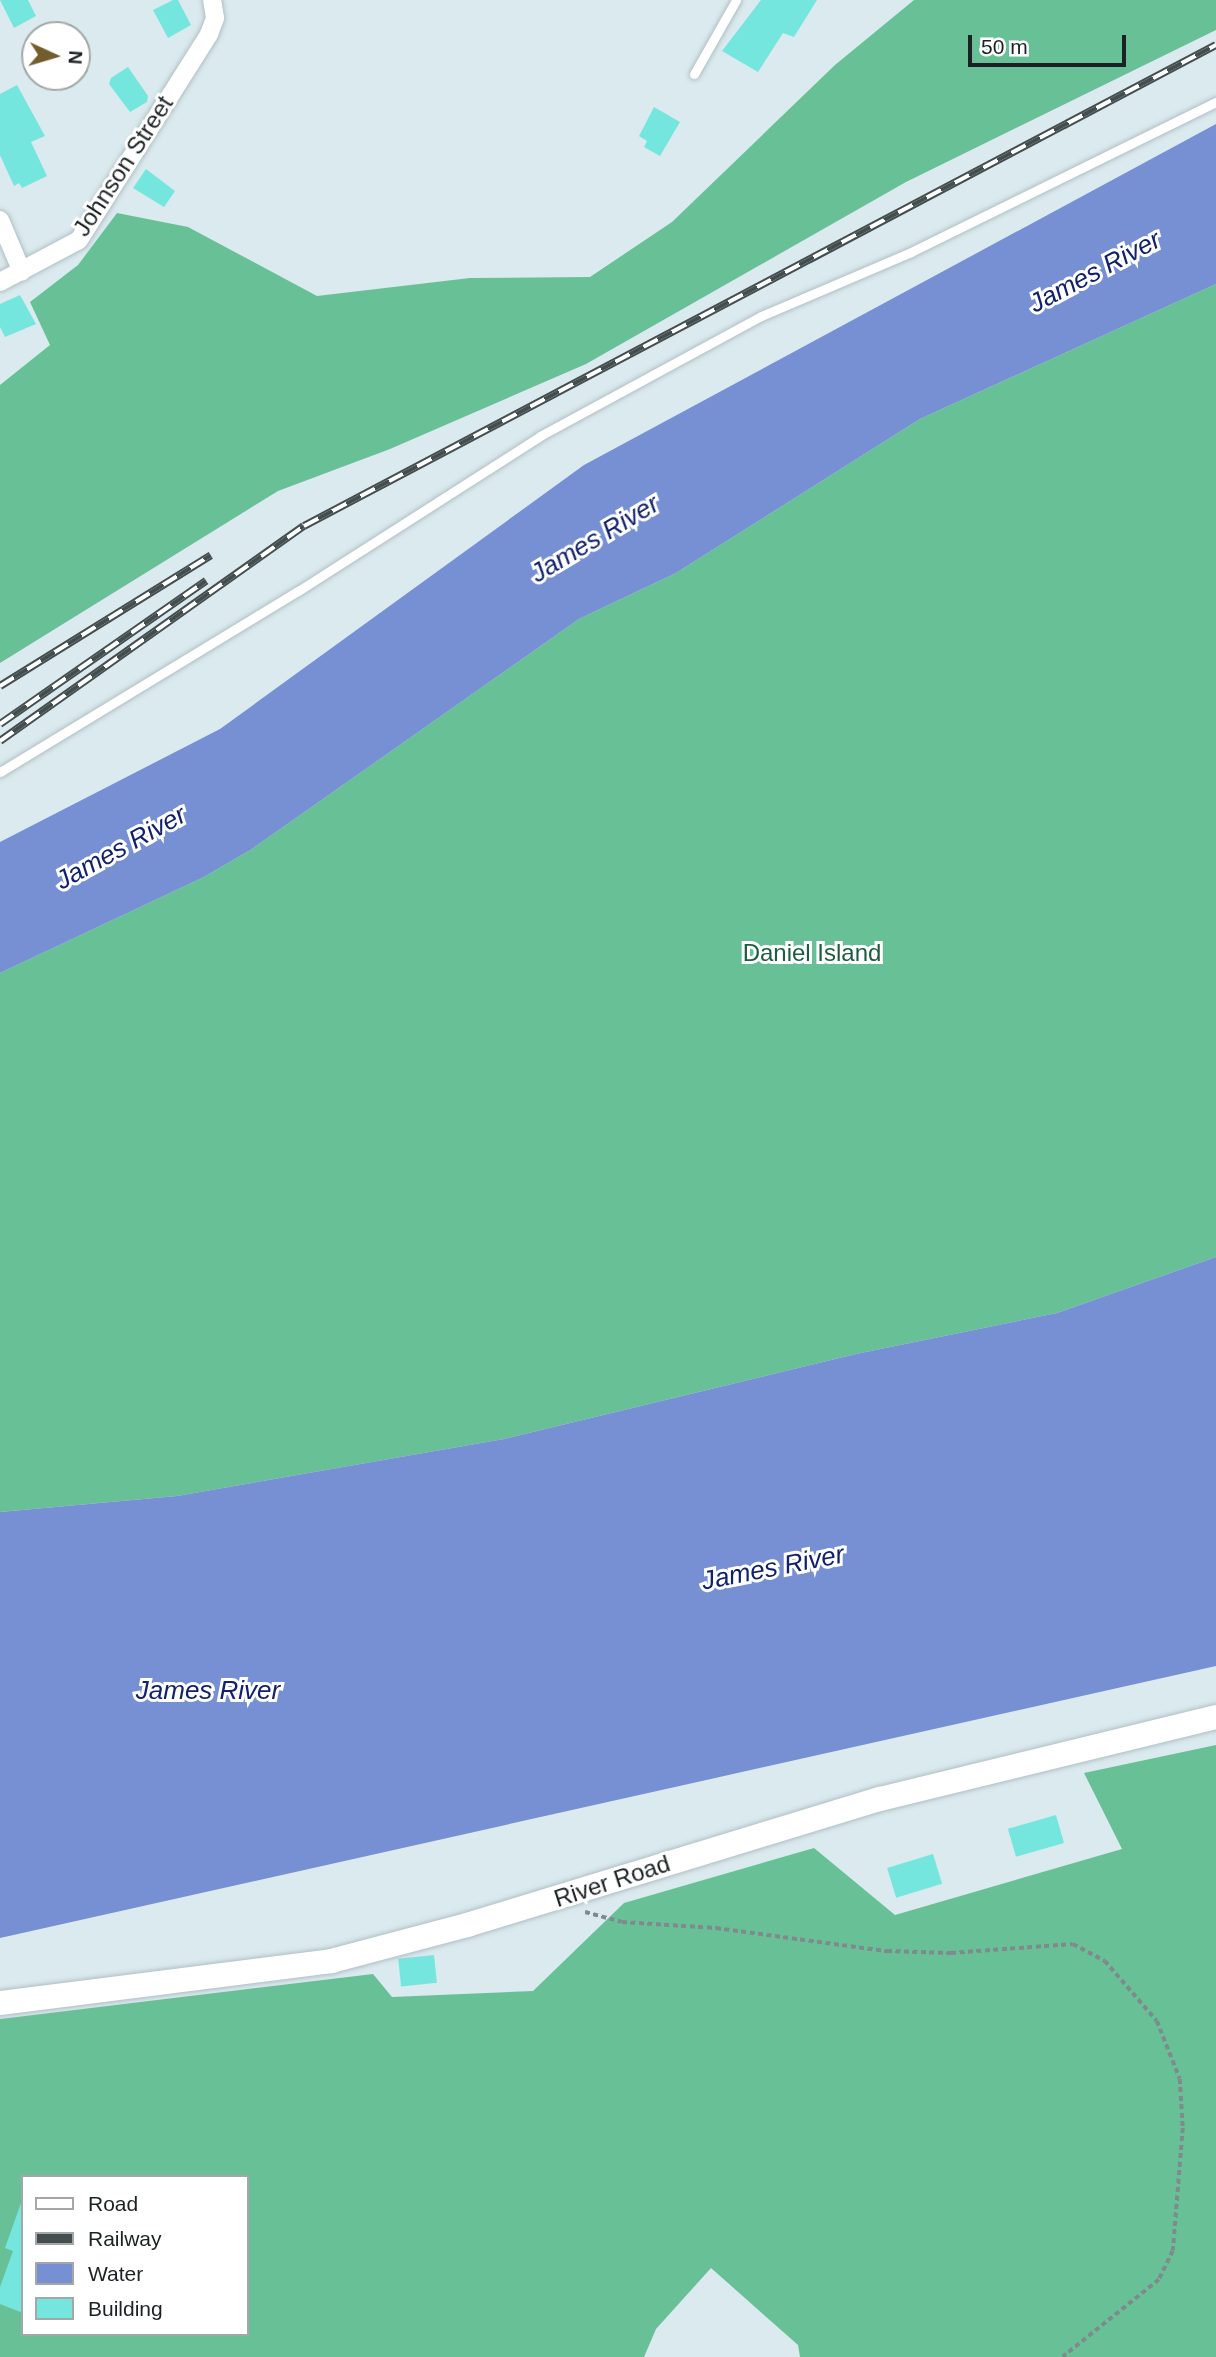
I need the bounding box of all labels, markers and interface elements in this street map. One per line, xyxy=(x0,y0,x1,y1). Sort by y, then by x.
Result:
north arrow xyxy=(21,21,91,91)
scale bar xyxy=(971,21,1128,65)
text: 50 m xyxy=(981,35,1028,58)
text: N xyxy=(64,50,86,65)
street label: Johnson Street xyxy=(67,90,179,242)
water label: James River xyxy=(1024,224,1166,320)
water label: James River xyxy=(525,488,665,590)
water label: James River xyxy=(50,799,192,897)
park label: Daniel Island xyxy=(743,939,881,967)
water label: James River xyxy=(699,1539,847,1597)
water label: James River xyxy=(136,1675,280,1707)
street label: River Road xyxy=(550,1849,674,1913)
legend xyxy=(21,2175,248,2336)
text: Road xyxy=(88,2192,138,2215)
text: Railway xyxy=(88,2227,162,2250)
text: Water xyxy=(88,2262,143,2285)
text: Building xyxy=(88,2297,163,2320)

